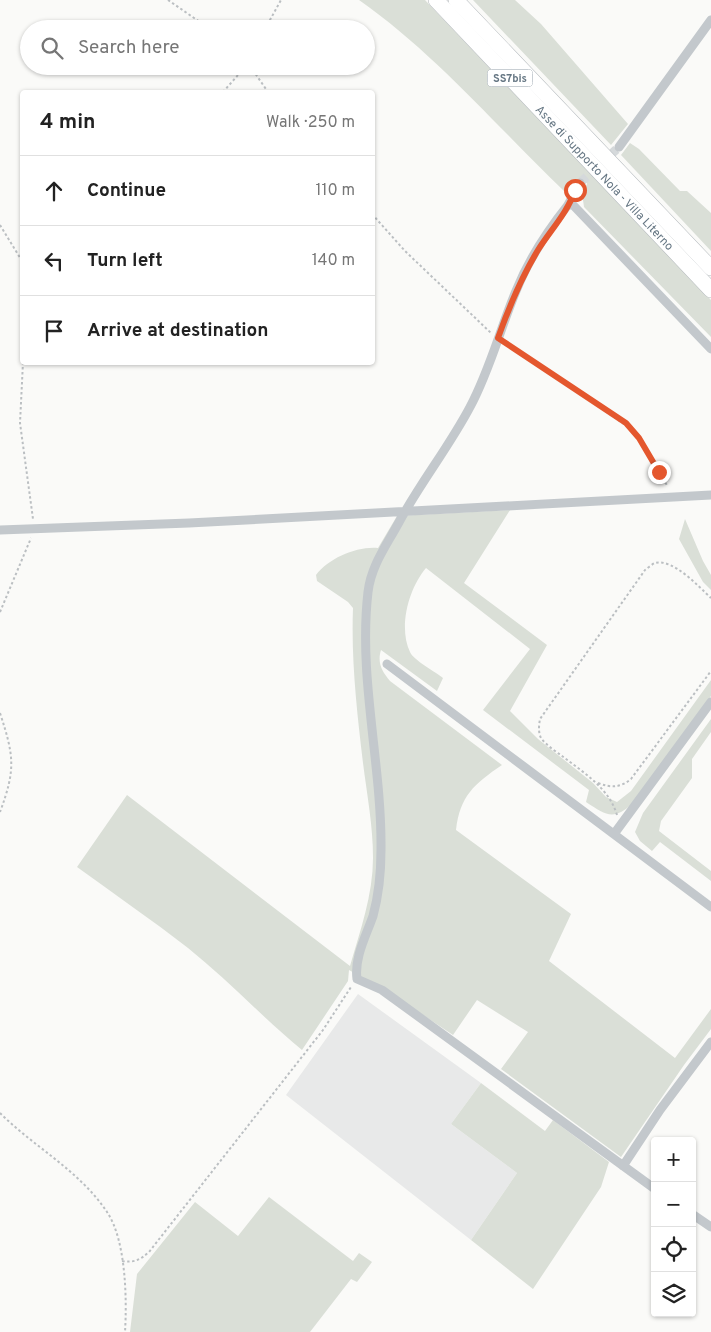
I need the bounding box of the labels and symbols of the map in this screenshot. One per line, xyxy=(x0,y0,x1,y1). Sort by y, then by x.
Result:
road number: SS7bis xyxy=(488,70,532,86)
street label: Asse di Supporto Nola - Villa Literno xyxy=(531,102,677,255)
route start xyxy=(564,179,587,202)
route end xyxy=(648,461,671,484)

